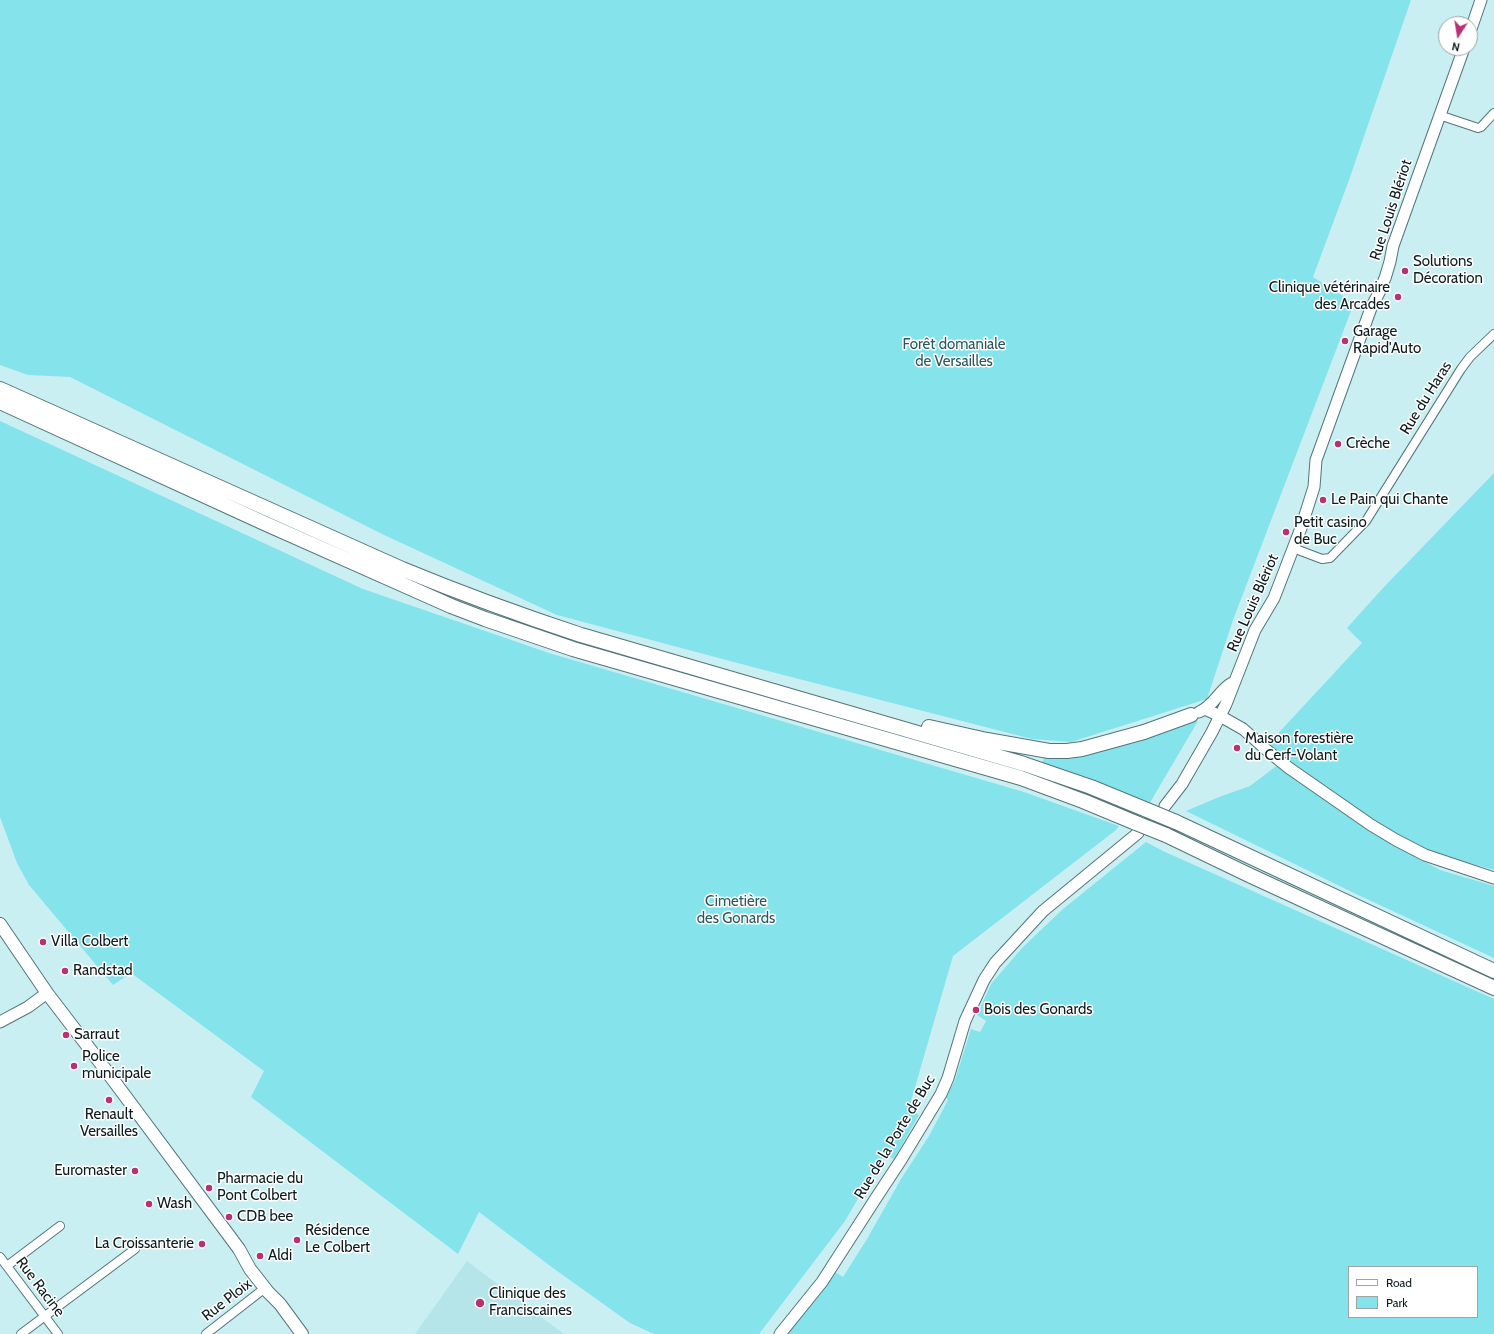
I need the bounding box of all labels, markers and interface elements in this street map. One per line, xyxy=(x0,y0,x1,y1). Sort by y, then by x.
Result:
north arrow xyxy=(1438,16,1478,56)
text: N xyxy=(1450,39,1461,54)
street label: Rue Louis Blériot xyxy=(1366,157,1416,263)
place label: Solutions Décoration xyxy=(1413,253,1483,288)
marker: Solutions Décoration xyxy=(1400,266,1410,276)
place label: Clinique vétérinaire des Arcades xyxy=(1269,279,1390,314)
marker: Clinique vétérinaire des Arcades xyxy=(1393,292,1403,302)
place label: Garage Rapid'Auto xyxy=(1353,323,1421,358)
park label: Forêt domaniale de Versailles xyxy=(903,336,1005,371)
marker: Garage Rapid'Auto xyxy=(1340,336,1350,346)
street label: Rue du Haras xyxy=(1396,358,1456,438)
place label: Crèche xyxy=(1346,435,1390,453)
marker: Crèche xyxy=(1333,439,1343,449)
place label: Le Pain qui Chante xyxy=(1331,491,1448,509)
marker: Le Pain qui Chante xyxy=(1318,495,1328,505)
place label: Petit casino de Buc xyxy=(1294,514,1367,549)
marker: Petit casino de Buc xyxy=(1281,527,1291,537)
street label: Rue Louis Blériot xyxy=(1223,551,1283,655)
place label: Maison forestière du Cerf-Volant xyxy=(1245,730,1353,765)
marker: Maison forestière du Cerf-Volant xyxy=(1232,743,1242,753)
park label: Cimetière des Gonards xyxy=(697,893,775,928)
place label: Villa Colbert xyxy=(51,933,128,951)
marker: Villa Colbert xyxy=(38,937,48,947)
place label: Randstad xyxy=(73,962,133,980)
marker: Randstad xyxy=(60,966,70,976)
place label: Bois des Gonards xyxy=(984,1001,1092,1019)
marker: Bois des Gonards xyxy=(971,1005,981,1015)
place label: Sarraut xyxy=(74,1026,119,1044)
marker: Sarraut xyxy=(61,1030,71,1040)
place label: Police municipale xyxy=(82,1048,151,1083)
marker: Police municipale xyxy=(69,1061,79,1071)
street label: Rue de la Porte de Buc xyxy=(851,1072,939,1202)
marker: Renault Versailles xyxy=(104,1095,114,1105)
place label: Renault Versailles xyxy=(80,1106,138,1141)
place label: Euromaster xyxy=(54,1162,127,1180)
marker: Euromaster xyxy=(130,1166,140,1176)
place label: Pharmacie du Pont Colbert xyxy=(217,1170,303,1205)
marker: Pharmacie du Pont Colbert xyxy=(204,1183,214,1193)
place label: Wash xyxy=(157,1195,192,1213)
marker: Wash xyxy=(144,1199,154,1209)
place label: CDB bee xyxy=(237,1208,293,1226)
marker: CDB bee xyxy=(224,1212,234,1222)
place label: Résidence Le Colbert xyxy=(305,1222,370,1257)
place label: La Croissanterie xyxy=(95,1235,194,1253)
marker: Résidence Le Colbert xyxy=(292,1235,302,1245)
marker: La Croissanterie xyxy=(197,1239,207,1249)
place label: Aldi xyxy=(268,1247,292,1265)
marker: Aldi xyxy=(255,1251,265,1261)
street label: Rue Racine xyxy=(12,1254,68,1320)
legend xyxy=(1348,1266,1478,1318)
street label: Rue Ploix xyxy=(198,1275,256,1325)
text: Road xyxy=(1386,1275,1412,1290)
place label: Clinique des Franciscaines xyxy=(489,1285,572,1320)
text: Park xyxy=(1386,1295,1408,1310)
marker: Clinique des Franciscaines xyxy=(474,1297,486,1309)

